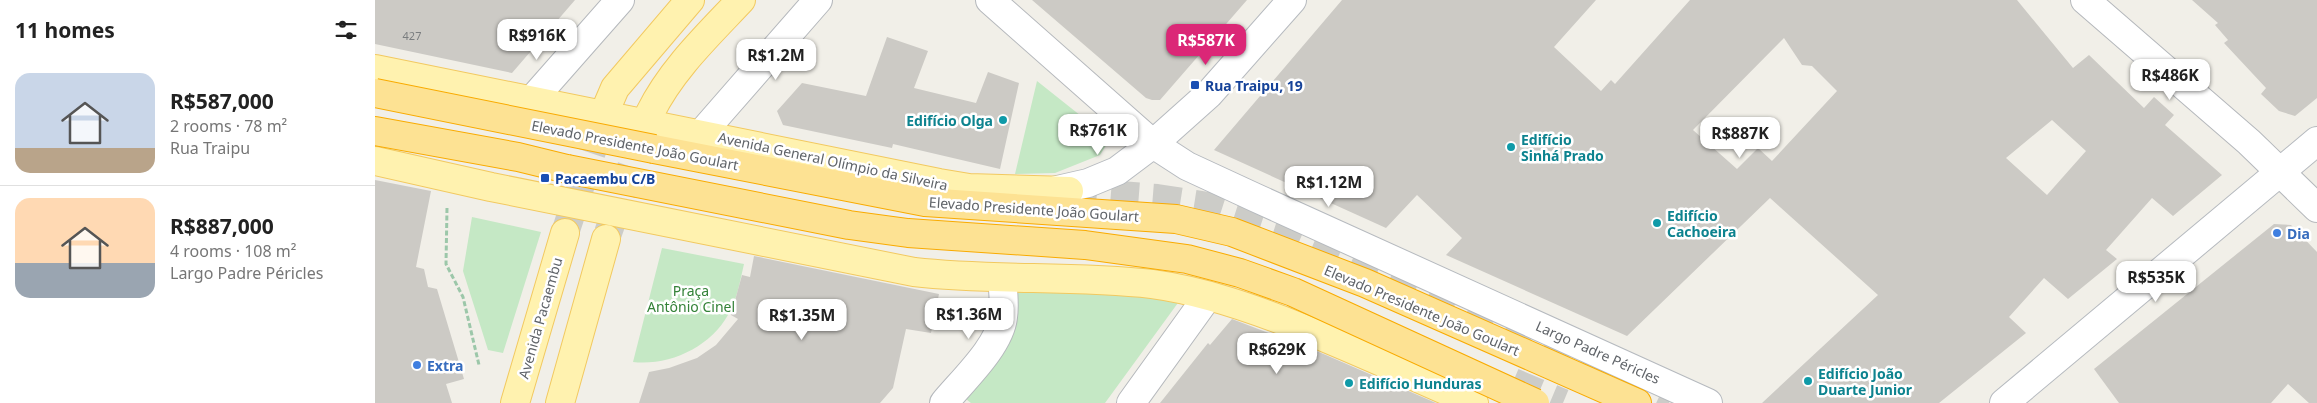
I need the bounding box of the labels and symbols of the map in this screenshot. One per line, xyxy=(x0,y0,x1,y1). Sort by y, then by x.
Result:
pin: R$916K xyxy=(496,18,578,61)
pin: R$587K xyxy=(1165,23,1247,66)
house number: 427 xyxy=(403,28,421,43)
pin: R$1.2M xyxy=(735,38,817,81)
pin: R$486K xyxy=(2129,58,2211,101)
place label: Rua Traipu, 19 xyxy=(1205,76,1303,95)
marker: Rua Traipu, 19 xyxy=(1189,79,1201,91)
place label: Edifício Olga xyxy=(906,111,993,130)
marker: Edifício Olga xyxy=(997,114,1009,126)
pin: R$761K xyxy=(1057,114,1139,156)
street label: Elevado Presidente João Goulart xyxy=(530,116,740,174)
pin: R$887K xyxy=(1699,116,1781,159)
street label: Avenida General Olímpio da Silveira xyxy=(717,127,949,195)
place label: Edifício Sinhá Prado xyxy=(1521,130,1604,165)
marker: Edifício Sinhá Prado xyxy=(1505,141,1517,153)
pin: R$1.12M xyxy=(1283,166,1375,208)
place label: Pacaembu C/B xyxy=(555,169,655,188)
marker: Pacaembu C/B xyxy=(539,172,551,184)
street label: Elevado Presidente João Goulart xyxy=(928,192,1140,226)
place label: Edifício Cachoeira xyxy=(1667,206,1736,241)
marker: Edifício Cachoeira xyxy=(1651,217,1663,229)
place label: Dia xyxy=(2287,224,2310,243)
marker: Dia xyxy=(2271,227,2283,239)
street label: Avenida Pacaembu xyxy=(514,255,566,381)
street label: Elevado Presidente João Goulart xyxy=(1321,260,1523,360)
pin: R$535K xyxy=(2115,260,2197,303)
park label: Praça Antônio Cinel xyxy=(647,281,735,316)
pin: R$1.35M xyxy=(756,298,848,341)
pin: R$1.36M xyxy=(923,298,1015,340)
street label: Largo Padre Péricles xyxy=(1533,316,1663,388)
pin: R$629K xyxy=(1236,332,1318,375)
place label: Extra xyxy=(427,356,463,375)
marker: Extra xyxy=(411,359,423,371)
place label: Edifício João Duarte Junior xyxy=(1818,364,1913,399)
place label: Edifício Hunduras xyxy=(1359,374,1482,393)
marker: Edifício João Duarte Junior xyxy=(1802,375,1814,387)
marker: Edifício Hunduras xyxy=(1343,377,1355,389)

